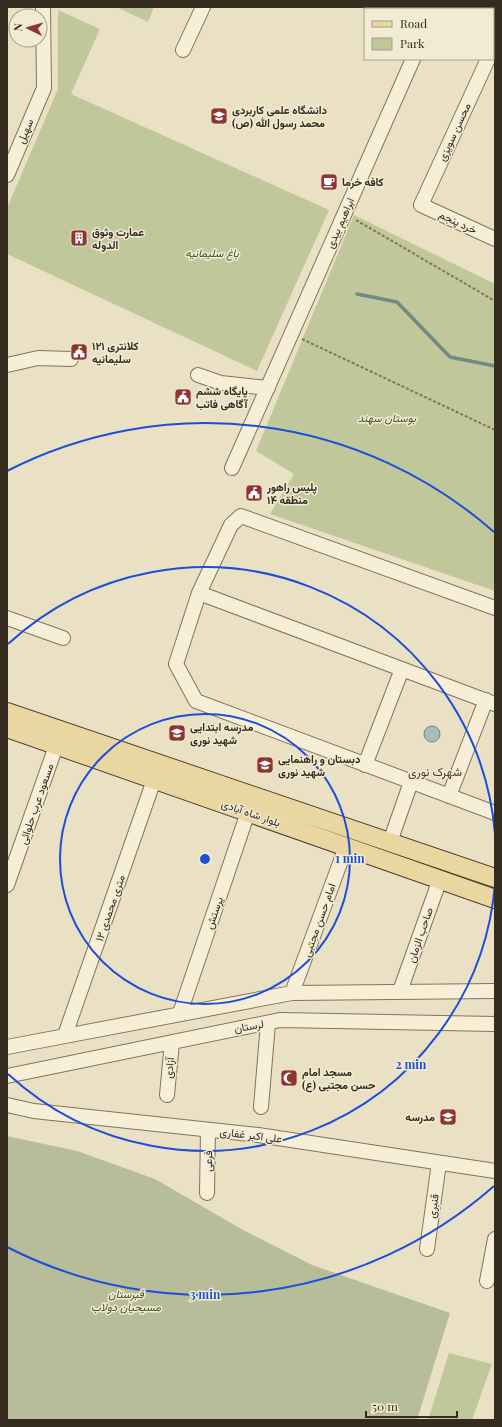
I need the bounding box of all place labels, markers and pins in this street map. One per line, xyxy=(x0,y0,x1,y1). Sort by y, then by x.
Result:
place label: دانشگاه علمی کاربردی محمد رسول الله (ص) xyxy=(232,102,328,130)
school or university icon: دانشگاه علمی کاربردی محمد رسول الله (ص) xyxy=(209,106,229,126)
cafe icon: کافه خرما xyxy=(319,172,339,192)
place label: کافه خرما xyxy=(342,174,384,189)
place label: عمارت وثوق الدوله xyxy=(92,224,144,252)
building icon: عمارت وثوق الدوله xyxy=(69,228,89,248)
place label: كلانتری ١٢١ سلیمانیه xyxy=(92,338,139,366)
public building icon: كلانتری ١٢١ سلیمانیه xyxy=(69,342,89,362)
place label: پایگاه ششم آگاهی فاتب xyxy=(196,383,249,411)
public building icon: پایگاه ششم آگاهی فاتب xyxy=(173,387,193,407)
place label: پلیس راهور منطقه ۱۴ xyxy=(266,479,318,507)
public building icon: پلیس راهور منطقه ۱۴ xyxy=(244,483,264,503)
place label: مدرسه ابتدایی شهید نوری xyxy=(190,719,254,747)
school or university icon: مدرسه ابتدایی شهید نوری xyxy=(167,723,187,743)
place label: دبستان و راهنمایی شهید نوری xyxy=(278,751,361,779)
school or university icon: دبستان و راهنمایی شهید نوری xyxy=(255,755,275,775)
centre of rings xyxy=(198,852,212,866)
place label: مسجد امام حسن مجتبی (ع) xyxy=(302,1064,376,1093)
mosque icon: مسجد امام حسن مجتبی (ع) xyxy=(279,1068,299,1088)
school or university icon: مدرسه xyxy=(438,1107,458,1127)
place label: مدرسه xyxy=(405,1109,435,1124)

